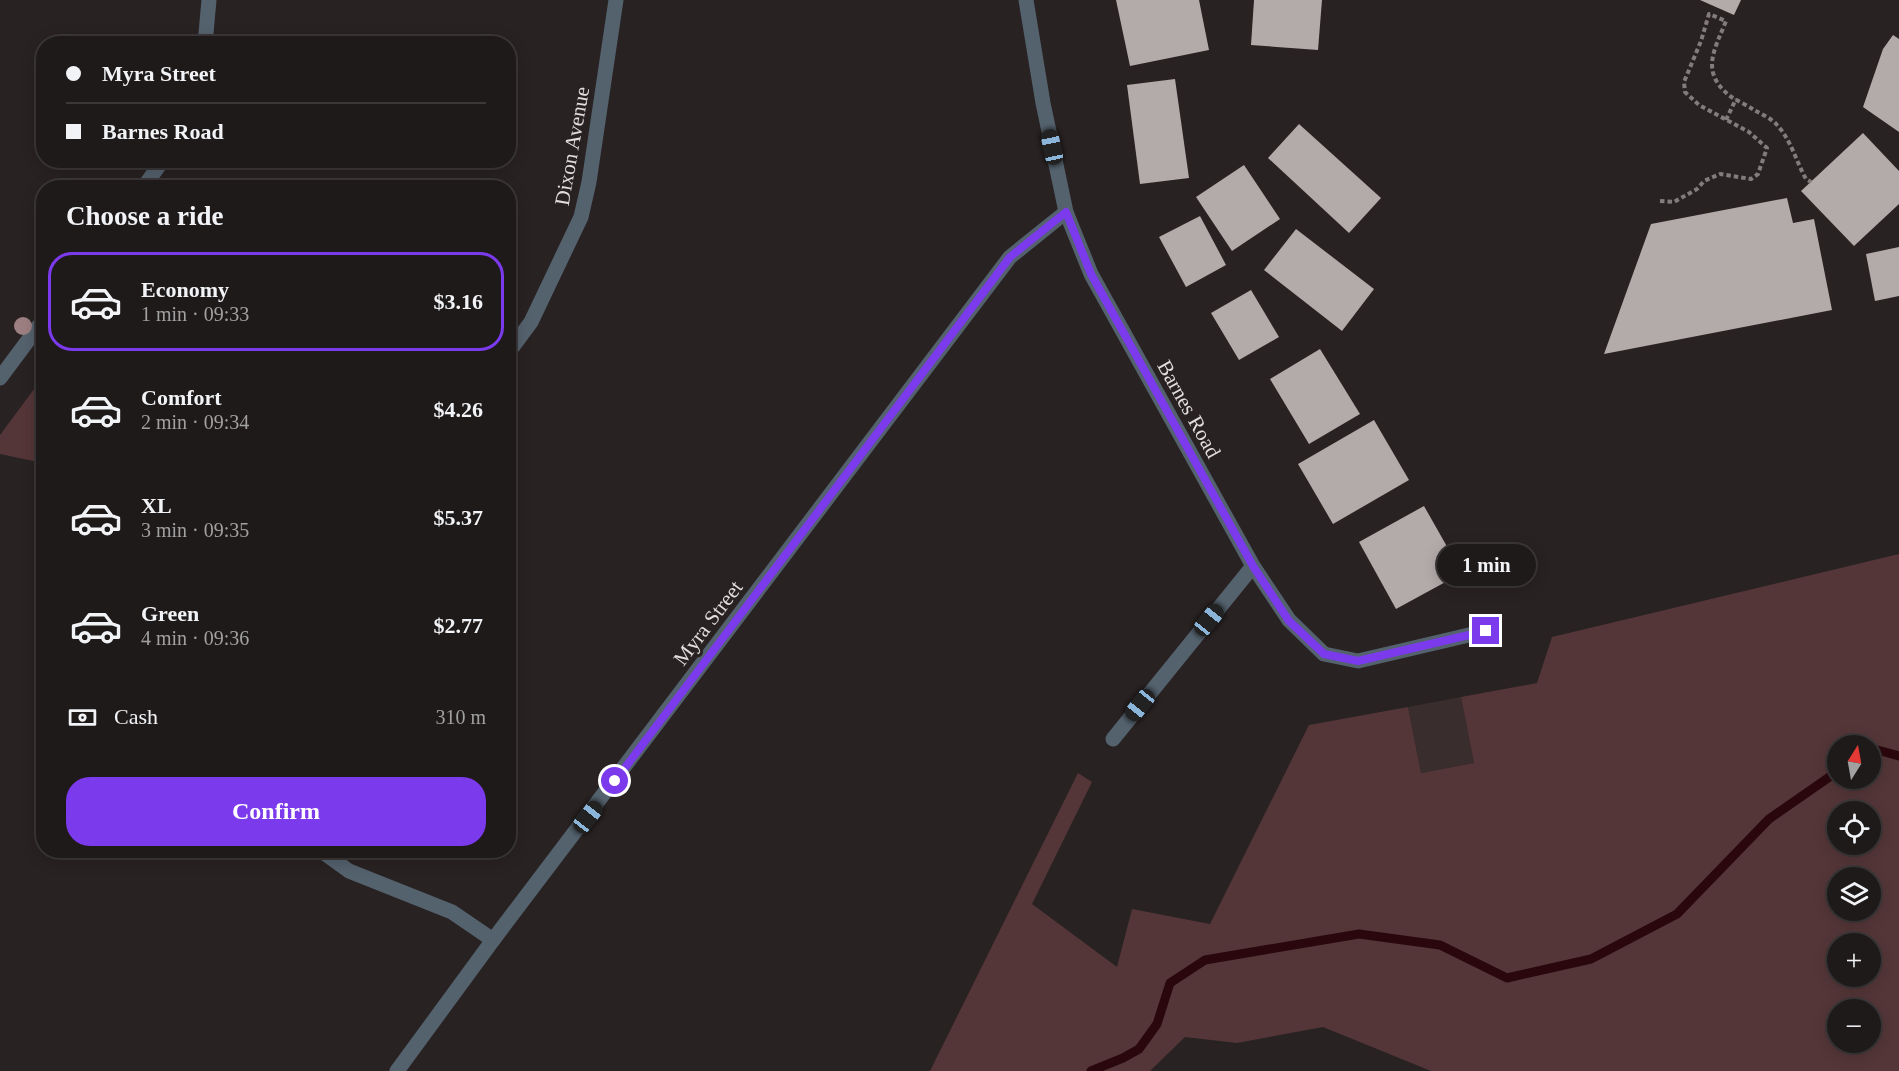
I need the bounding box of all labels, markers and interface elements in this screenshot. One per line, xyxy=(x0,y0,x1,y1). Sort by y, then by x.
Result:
text: Myra Street xyxy=(102,61,216,86)
street label: Dixon Avenue xyxy=(550,85,594,207)
text: Barnes Road xyxy=(102,119,224,144)
car xyxy=(1039,128,1065,166)
text: Choose a ride xyxy=(66,201,224,231)
icon: car xyxy=(69,275,123,329)
text: Economy xyxy=(141,277,229,302)
text: $3.16 xyxy=(434,289,483,314)
text: 1 min · 09:33 xyxy=(141,303,249,325)
street label: Barnes Road xyxy=(1152,356,1226,462)
icon: car xyxy=(69,383,123,437)
text: Comfort xyxy=(141,385,222,410)
text: $4.26 xyxy=(434,397,483,422)
text: 2 min · 09:34 xyxy=(141,411,249,433)
icon: car xyxy=(69,491,123,545)
text: XL xyxy=(141,493,172,518)
text: $5.37 xyxy=(434,505,483,530)
text: 3 min · 09:35 xyxy=(141,519,249,541)
callout: 1 min xyxy=(1436,544,1536,586)
text: 1 min xyxy=(1462,554,1511,576)
street label: Myra Street xyxy=(668,576,748,670)
icon: car xyxy=(69,599,123,653)
car xyxy=(1191,600,1227,640)
text: Green xyxy=(141,601,199,626)
text: $2.77 xyxy=(434,613,483,638)
route end xyxy=(1472,617,1499,644)
text: 4 min · 09:36 xyxy=(141,627,249,649)
car xyxy=(1122,685,1158,725)
icon: cash xyxy=(66,701,99,734)
text: Cash xyxy=(114,704,158,729)
text: 310 m xyxy=(435,706,486,728)
north arrow xyxy=(1827,735,1881,789)
map controls xyxy=(1827,735,1881,1053)
route start xyxy=(601,767,628,794)
button: Confirm xyxy=(66,777,486,846)
car xyxy=(570,797,606,837)
button: locate xyxy=(1827,801,1881,855)
button: layers xyxy=(1827,867,1881,921)
button: + xyxy=(1827,933,1881,987)
button: − xyxy=(1827,999,1881,1053)

